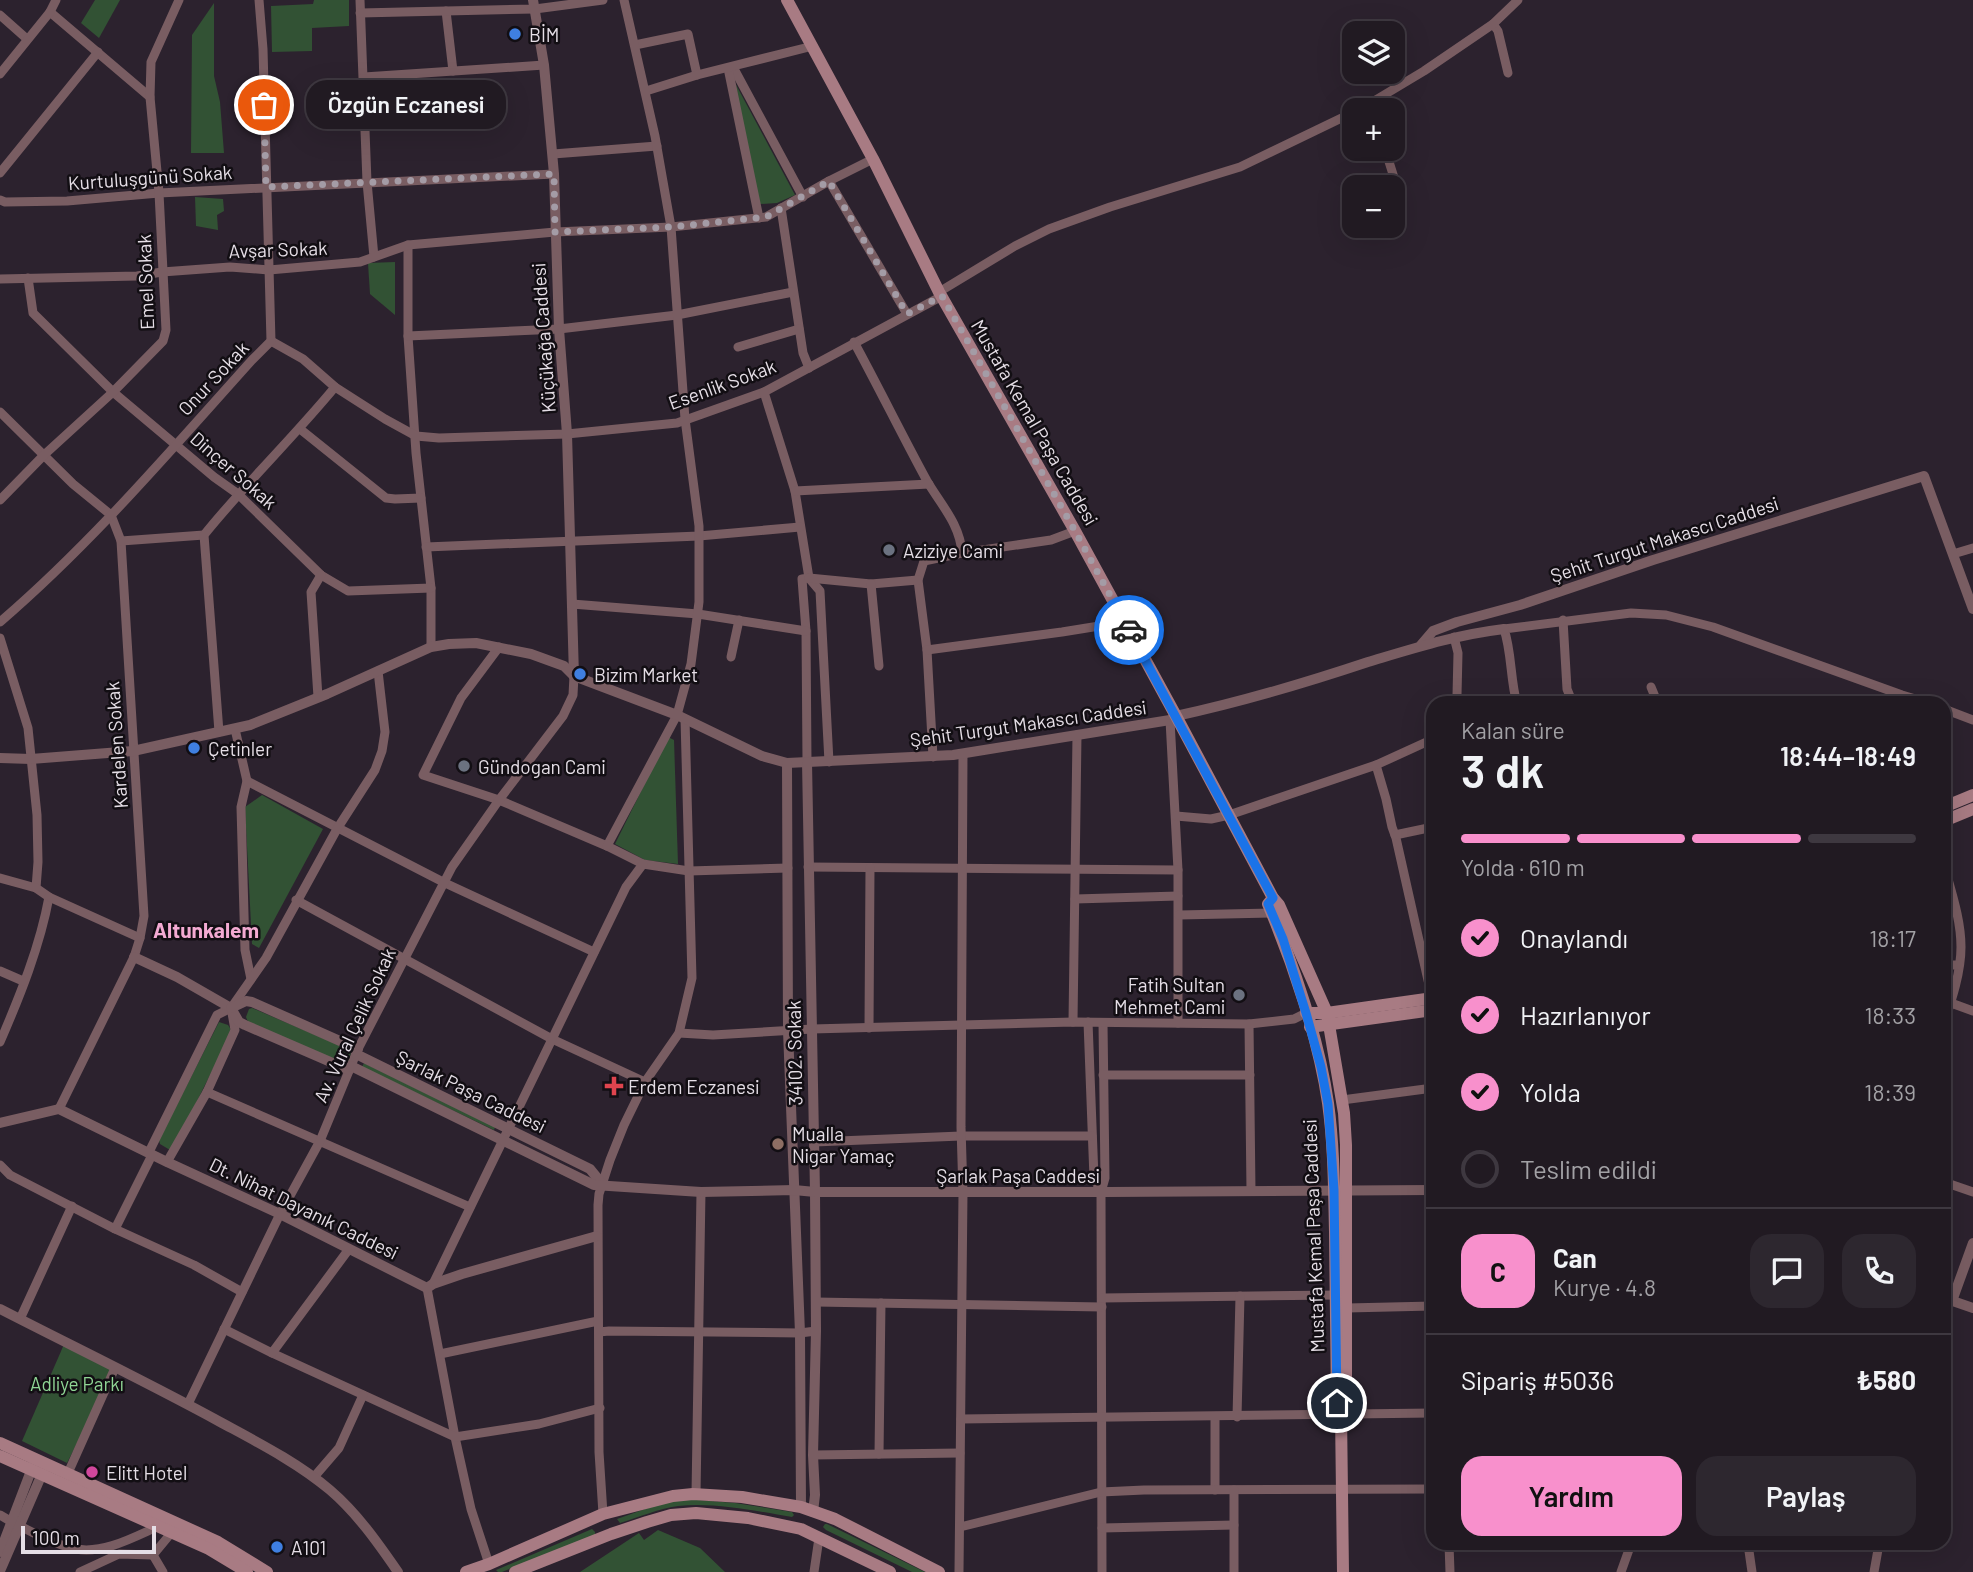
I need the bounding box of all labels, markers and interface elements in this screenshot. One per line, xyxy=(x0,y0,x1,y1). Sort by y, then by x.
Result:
map controls xyxy=(1342,21,1405,238)
button: layers xyxy=(1342,21,1405,84)
place label: BİM xyxy=(529,23,559,46)
marker: BİM xyxy=(507,26,523,42)
pin xyxy=(234,75,294,135)
callout: Özgün Eczanesi xyxy=(306,80,506,130)
icon: bag xyxy=(245,86,283,124)
text: Özgün Eczanesi xyxy=(328,90,484,118)
button: + xyxy=(1342,98,1405,161)
street label: Kurtuluşgünü Sokak xyxy=(67,160,233,194)
button: − xyxy=(1342,175,1405,238)
street label: Emel Sokak xyxy=(132,234,158,330)
street label: Avşar Sokak xyxy=(228,236,328,262)
street label: Küçükağa Caddesi xyxy=(526,263,560,413)
street label: Mustafa Kemal Paşa Caddesi xyxy=(967,315,1103,529)
street label: Onur Sokak xyxy=(173,336,253,420)
street label: Esenlik Sokak xyxy=(665,354,779,414)
street label: Dinçer Sokak xyxy=(186,426,282,514)
street label: Şehit Turgut Makascı Caddesi xyxy=(1547,491,1781,587)
place label: Aziziye Cami xyxy=(903,539,1003,562)
marker: Aziziye Cami xyxy=(881,542,897,558)
courier xyxy=(1094,595,1164,665)
icon: car xyxy=(1110,611,1148,649)
place label: Bizim Market xyxy=(594,663,698,686)
marker: Bizim Market xyxy=(572,666,588,682)
street label: Kardelen Sokak xyxy=(100,681,132,809)
street label: Şehit Turgut Makascı Caddesi xyxy=(908,695,1148,751)
text: Kalan süre xyxy=(1461,716,1565,744)
place label: Çetinler xyxy=(208,737,272,760)
marker: Çetinler xyxy=(186,740,202,756)
text: 18:44–18:49 xyxy=(1780,740,1916,771)
text: 3 dk xyxy=(1461,742,1544,797)
place label: Gündogan Cami xyxy=(478,755,606,778)
marker: Gündogan Cami xyxy=(456,758,472,774)
text: Yolda · 610 m xyxy=(1461,853,1585,881)
district label: Altunkalem xyxy=(153,917,259,942)
icon: check xyxy=(1461,919,1499,957)
text: Onaylandı xyxy=(1520,922,1628,953)
text: 18:17 xyxy=(1869,924,1916,952)
street label: Av. Vural Çelik Sokak xyxy=(308,944,400,1106)
place label: Fatih Sultan Mehmet Cami xyxy=(1114,973,1225,1018)
marker: Fatih Sultan Mehmet Cami xyxy=(1231,987,1247,1003)
icon: check xyxy=(1461,996,1499,1034)
text: Hazırlanıyor xyxy=(1520,999,1651,1030)
street label: 34102. Sokak xyxy=(782,1000,806,1106)
text: 18:33 xyxy=(1864,1001,1916,1029)
street label: Şarlak Paşa Caddesi xyxy=(392,1045,550,1137)
icon: check xyxy=(1461,1073,1499,1111)
place label: Erdem Eczanesi xyxy=(628,1075,759,1098)
text: Yolda xyxy=(1520,1076,1581,1107)
marker: Erdem Eczanesi xyxy=(606,1078,622,1094)
text: 18:39 xyxy=(1864,1078,1916,1106)
street label: Mustafa Kemal Paşa Caddesi xyxy=(1297,1119,1329,1353)
place label: Mualla Nigar Yamaç xyxy=(792,1122,894,1167)
marker: Mualla Nigar Yamaç xyxy=(770,1136,786,1152)
street label: Dt. Nihat Dayanık Caddesi xyxy=(206,1152,402,1264)
text: Teslim edildi xyxy=(1520,1153,1657,1184)
street label: Şarlak Paşa Caddesi xyxy=(936,1164,1100,1187)
button: chat xyxy=(1750,1234,1824,1308)
button: phone xyxy=(1842,1234,1916,1308)
text: Can xyxy=(1553,1242,1597,1273)
text: C xyxy=(1490,1256,1506,1287)
text: Kurye · 4.8 xyxy=(1553,1273,1656,1301)
text: Sipariş #5036 xyxy=(1461,1364,1614,1395)
text: ₺580 xyxy=(1856,1364,1916,1395)
park label: Adliye Parkı xyxy=(30,1372,124,1395)
pin xyxy=(1307,1373,1367,1433)
icon: home xyxy=(1318,1384,1356,1422)
button: Yardım xyxy=(1461,1456,1682,1536)
button: Paylaş xyxy=(1696,1456,1916,1536)
place label: Elitt Hotel xyxy=(106,1461,187,1484)
marker: Elitt Hotel xyxy=(84,1464,100,1480)
scale bar xyxy=(21,1523,156,1555)
text: 100 m xyxy=(32,1526,80,1549)
place label: A101 xyxy=(291,1536,326,1559)
marker: A101 xyxy=(269,1539,285,1555)

